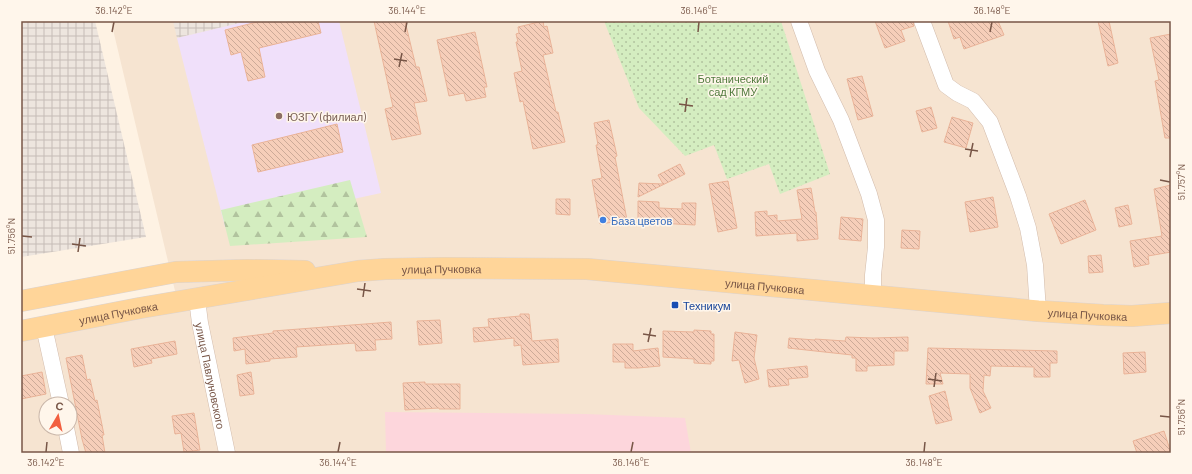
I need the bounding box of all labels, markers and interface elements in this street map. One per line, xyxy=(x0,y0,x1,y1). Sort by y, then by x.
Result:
text: 36.142°E xyxy=(95,4,133,16)
text: 36.144°E xyxy=(388,4,426,16)
text: 36.146°E xyxy=(680,4,718,16)
text: 36.148°E xyxy=(973,4,1011,16)
park label: Ботанический сад КГМУ xyxy=(698,72,768,98)
place label: ЮЗГУ (филиал) xyxy=(287,110,366,123)
marker: ЮЗГУ (филиал) xyxy=(274,111,284,121)
text: 51.757°N xyxy=(1175,164,1187,200)
place label: База цветов xyxy=(611,214,672,227)
marker: База цветов xyxy=(598,215,608,225)
text: 51.756°N xyxy=(5,218,17,254)
street label: улица Пучковка xyxy=(402,261,482,275)
street label: улица Пучковка xyxy=(725,275,806,296)
street label: улица Пучковка xyxy=(78,298,159,326)
place label: Техникум xyxy=(683,299,731,312)
marker: Техникум xyxy=(670,300,680,310)
street label: улица Пучковка xyxy=(1047,305,1128,322)
street label: улица Павлуновского xyxy=(194,321,228,430)
north arrow xyxy=(38,396,78,436)
text: С xyxy=(55,399,65,413)
text: 51.756°N xyxy=(1175,399,1187,435)
text: 36.142°E xyxy=(27,456,65,468)
text: 36.144°E xyxy=(319,456,357,468)
text: 36.146°E xyxy=(612,456,650,468)
text: 36.148°E xyxy=(905,456,943,468)

